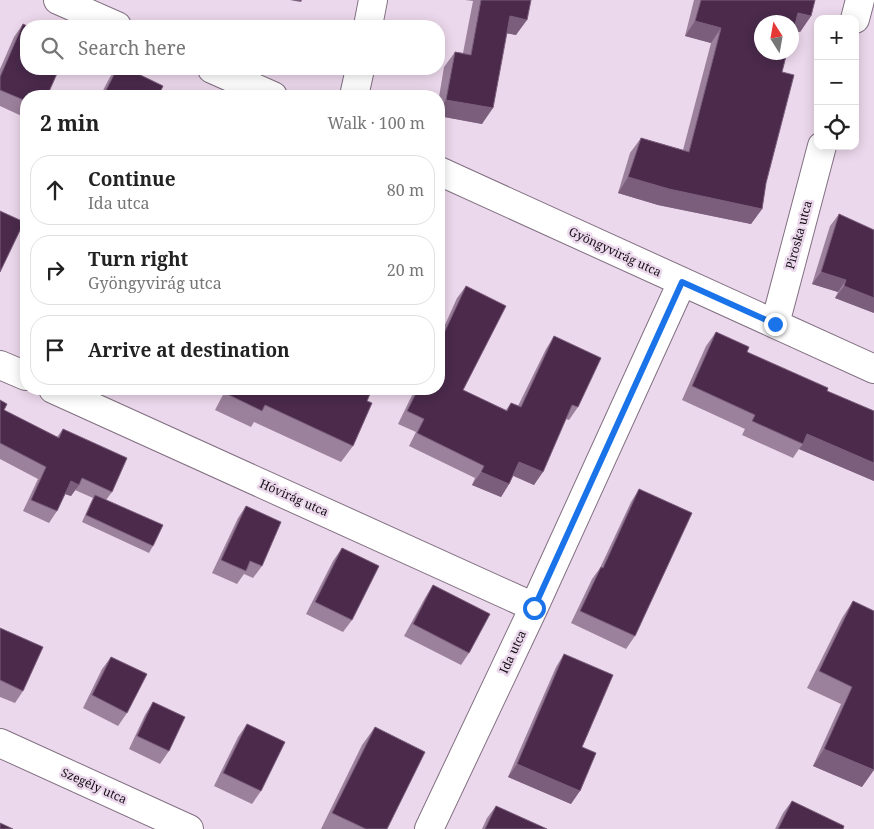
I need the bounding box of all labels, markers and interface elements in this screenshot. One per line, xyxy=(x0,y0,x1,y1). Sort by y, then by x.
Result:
north arrow xyxy=(754,15,799,60)
map controls xyxy=(814,15,859,150)
button: + xyxy=(814,15,859,60)
search box xyxy=(20,20,445,75)
icon: search xyxy=(38,34,66,62)
text: Search here xyxy=(78,35,186,61)
button: − xyxy=(814,60,859,105)
button: locate xyxy=(814,105,859,150)
text: 2 min xyxy=(40,109,99,137)
text: Walk · 100 m xyxy=(328,112,425,134)
text: Continue xyxy=(88,166,176,192)
icon: ahead xyxy=(41,176,69,204)
text: 80 m xyxy=(387,179,424,201)
text: Ida utca xyxy=(88,192,150,214)
street label: Piroska utca xyxy=(781,198,816,271)
street label: Gyöngyvirág utca xyxy=(566,223,664,281)
text: Turn right xyxy=(88,246,188,272)
icon: right xyxy=(41,256,69,284)
text: 20 m xyxy=(387,259,424,281)
text: Gyöngyvirág utca xyxy=(88,272,222,294)
route end xyxy=(764,313,787,336)
icon: arrive xyxy=(41,336,69,364)
text: Arrive at destination xyxy=(88,337,290,363)
street label: Hóvirág utca xyxy=(257,475,331,520)
route start xyxy=(523,597,546,620)
street label: Ida utca xyxy=(495,627,530,676)
street label: Szegély utca xyxy=(59,764,130,808)

